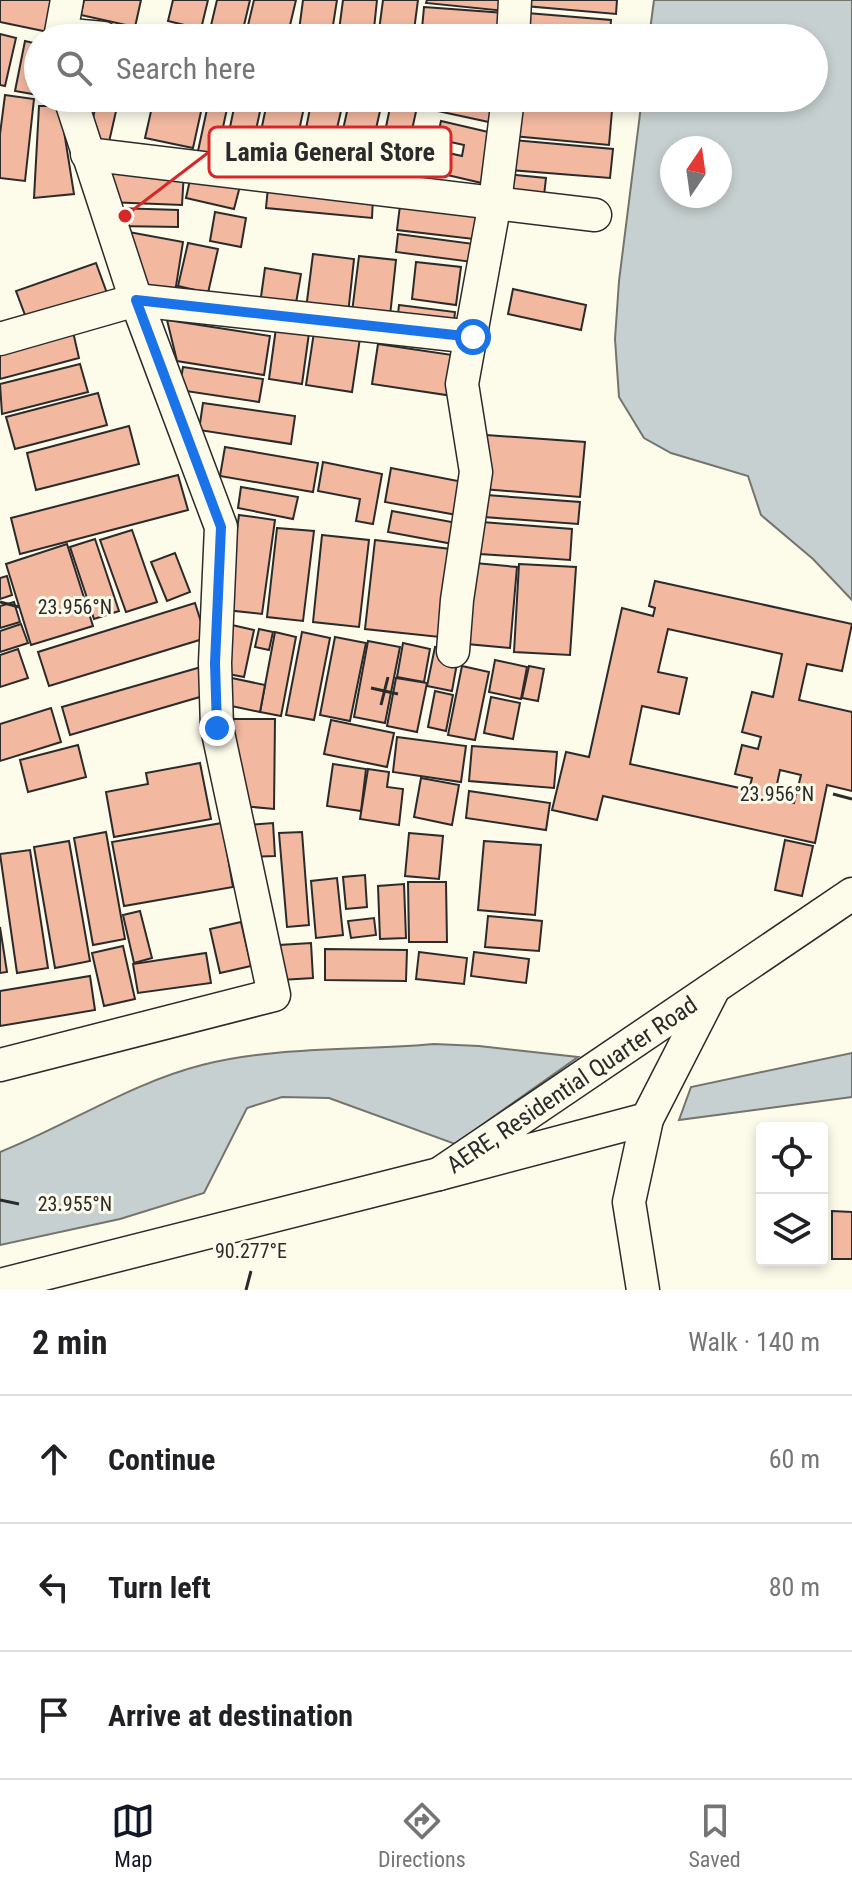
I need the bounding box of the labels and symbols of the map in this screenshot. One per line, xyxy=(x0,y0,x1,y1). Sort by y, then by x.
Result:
callout: Lamia General Store xyxy=(209,127,451,177)
north arrow xyxy=(660,136,732,208)
text: Lamia General Store xyxy=(225,137,435,167)
route start xyxy=(455,319,491,355)
text: 23.956°N xyxy=(38,595,112,619)
route end xyxy=(199,710,235,746)
text: 23.956°N xyxy=(740,782,814,806)
street label: AERE, Residential Quarter Road xyxy=(442,991,702,1179)
text: 23.955°N xyxy=(38,1192,112,1216)
text: 90.277°E xyxy=(215,1239,287,1263)

